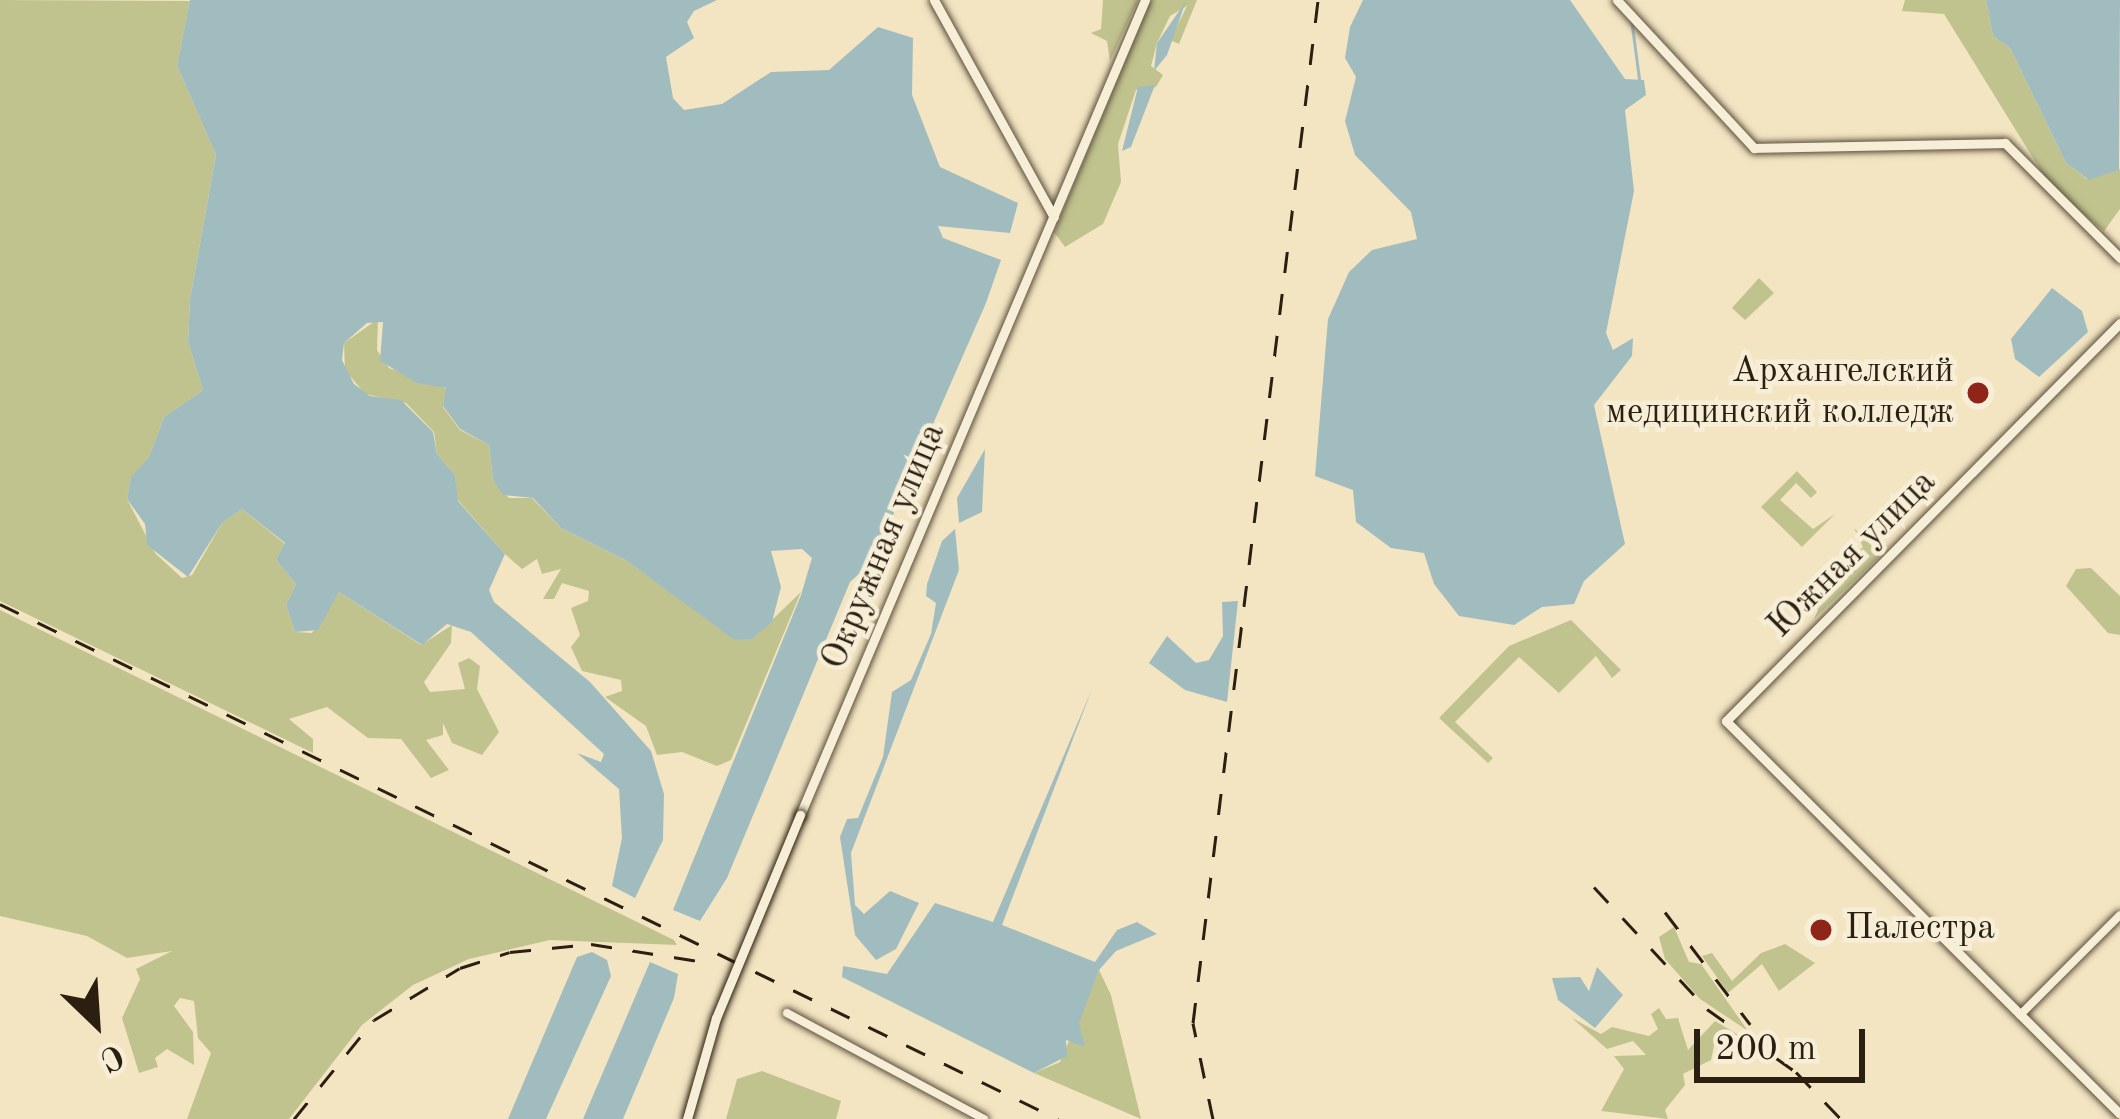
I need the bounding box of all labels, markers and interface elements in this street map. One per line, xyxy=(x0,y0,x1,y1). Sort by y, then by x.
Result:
place label: Архангелский медицинский колледж xyxy=(1606,350,1954,435)
marker: Архангелский медицинский колледж xyxy=(1965,380,1991,406)
street label: Окружная улица xyxy=(814,417,956,677)
street label: Южная улица xyxy=(1760,462,1946,648)
place label: Палестра xyxy=(1845,908,1995,952)
marker: Палестра xyxy=(1808,917,1834,943)
north arrow xyxy=(36,963,156,1083)
scale bar xyxy=(1700,1005,1871,1079)
text: 200 m xyxy=(1715,1032,1816,1068)
text: С xyxy=(95,1037,128,1076)

